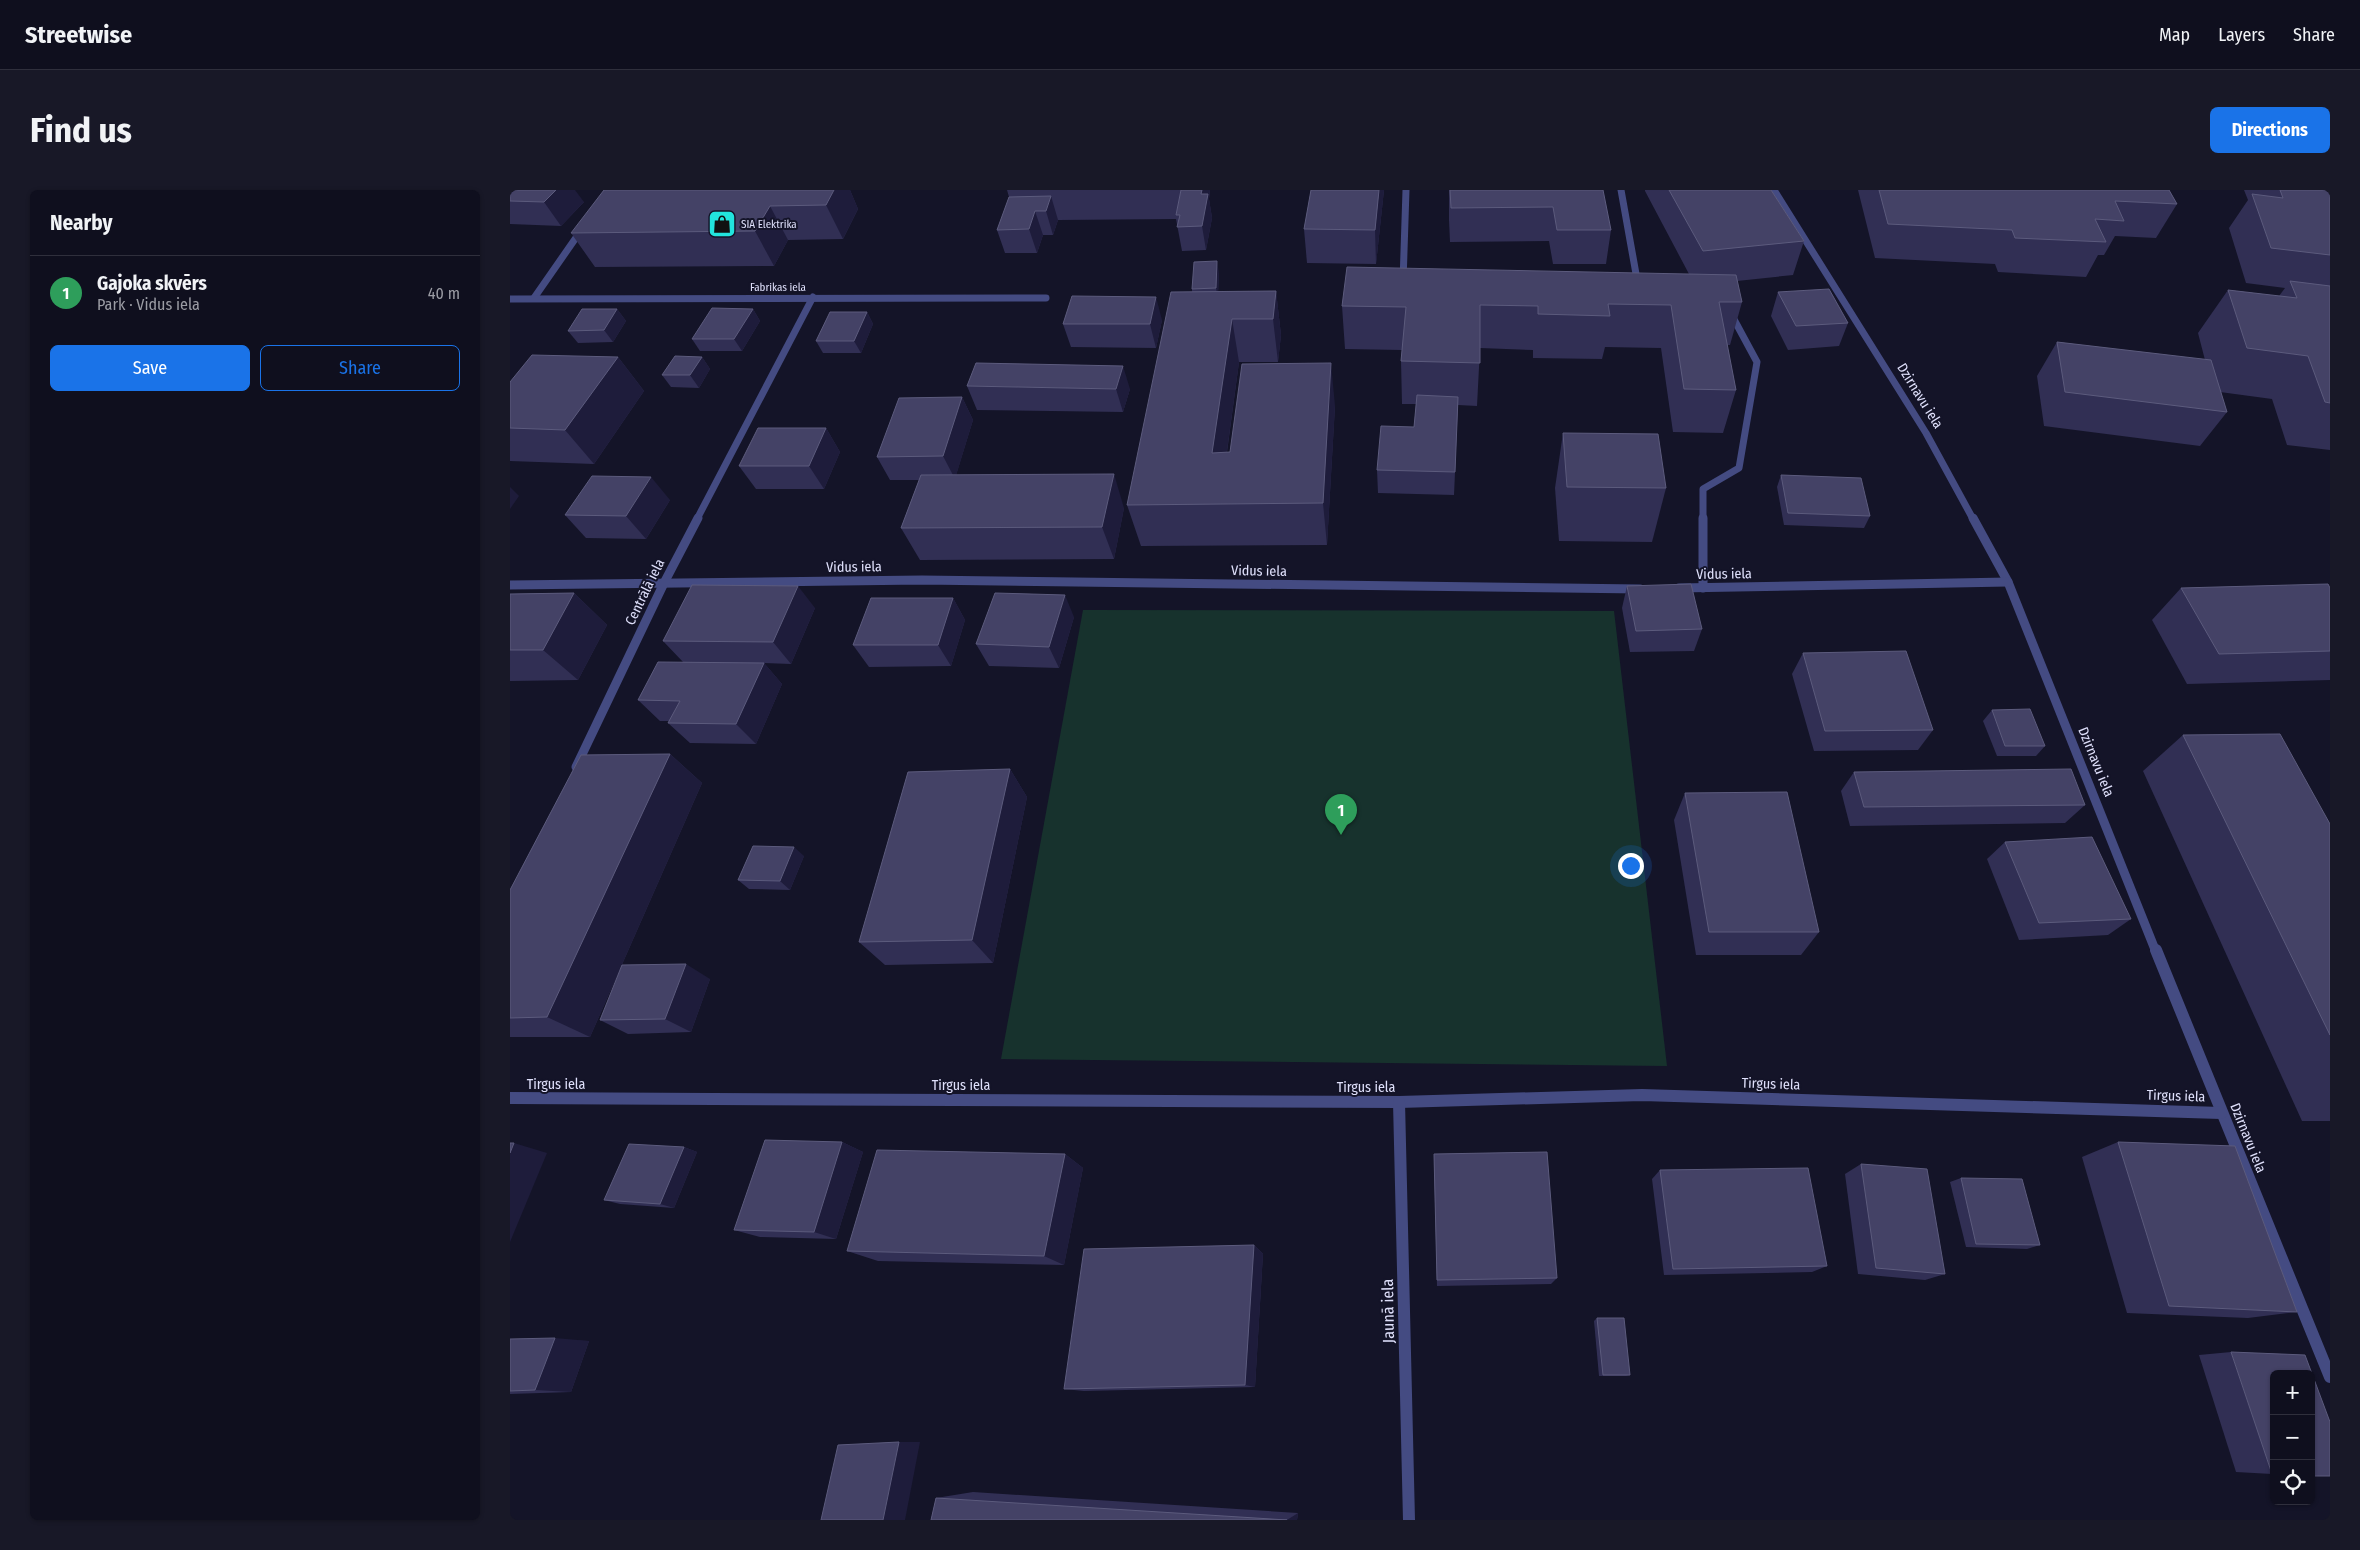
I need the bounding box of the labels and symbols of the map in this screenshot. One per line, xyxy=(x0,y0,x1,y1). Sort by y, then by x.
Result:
shop icon: SIA Elektrika xyxy=(707,209,737,239)
place label: SIA Elektrika xyxy=(741,218,797,231)
street label: Fabrikas iela xyxy=(750,281,806,294)
street label: Dzirnavu iela xyxy=(1893,360,1947,432)
street label: Centrālā iela xyxy=(622,556,668,628)
street label: Vidus iela xyxy=(826,558,882,576)
street label: Vidus iela xyxy=(1231,562,1287,580)
street label: Vidus iela xyxy=(1696,565,1752,583)
street label: Dzirnavu iela xyxy=(2074,725,2118,799)
pin: 1 xyxy=(1325,794,1357,835)
your location xyxy=(1618,853,1644,879)
street label: Tirgus iela xyxy=(1741,1074,1801,1094)
street label: Tirgus iela xyxy=(527,1076,585,1093)
street label: Tirgus iela xyxy=(932,1077,990,1094)
street label: Tirgus iela xyxy=(1337,1079,1395,1096)
street label: Tirgus iela xyxy=(2146,1086,2206,1106)
street label: Dzirnavu iela xyxy=(2226,1101,2270,1175)
street label: Jaunā iela xyxy=(1378,1278,1398,1343)

